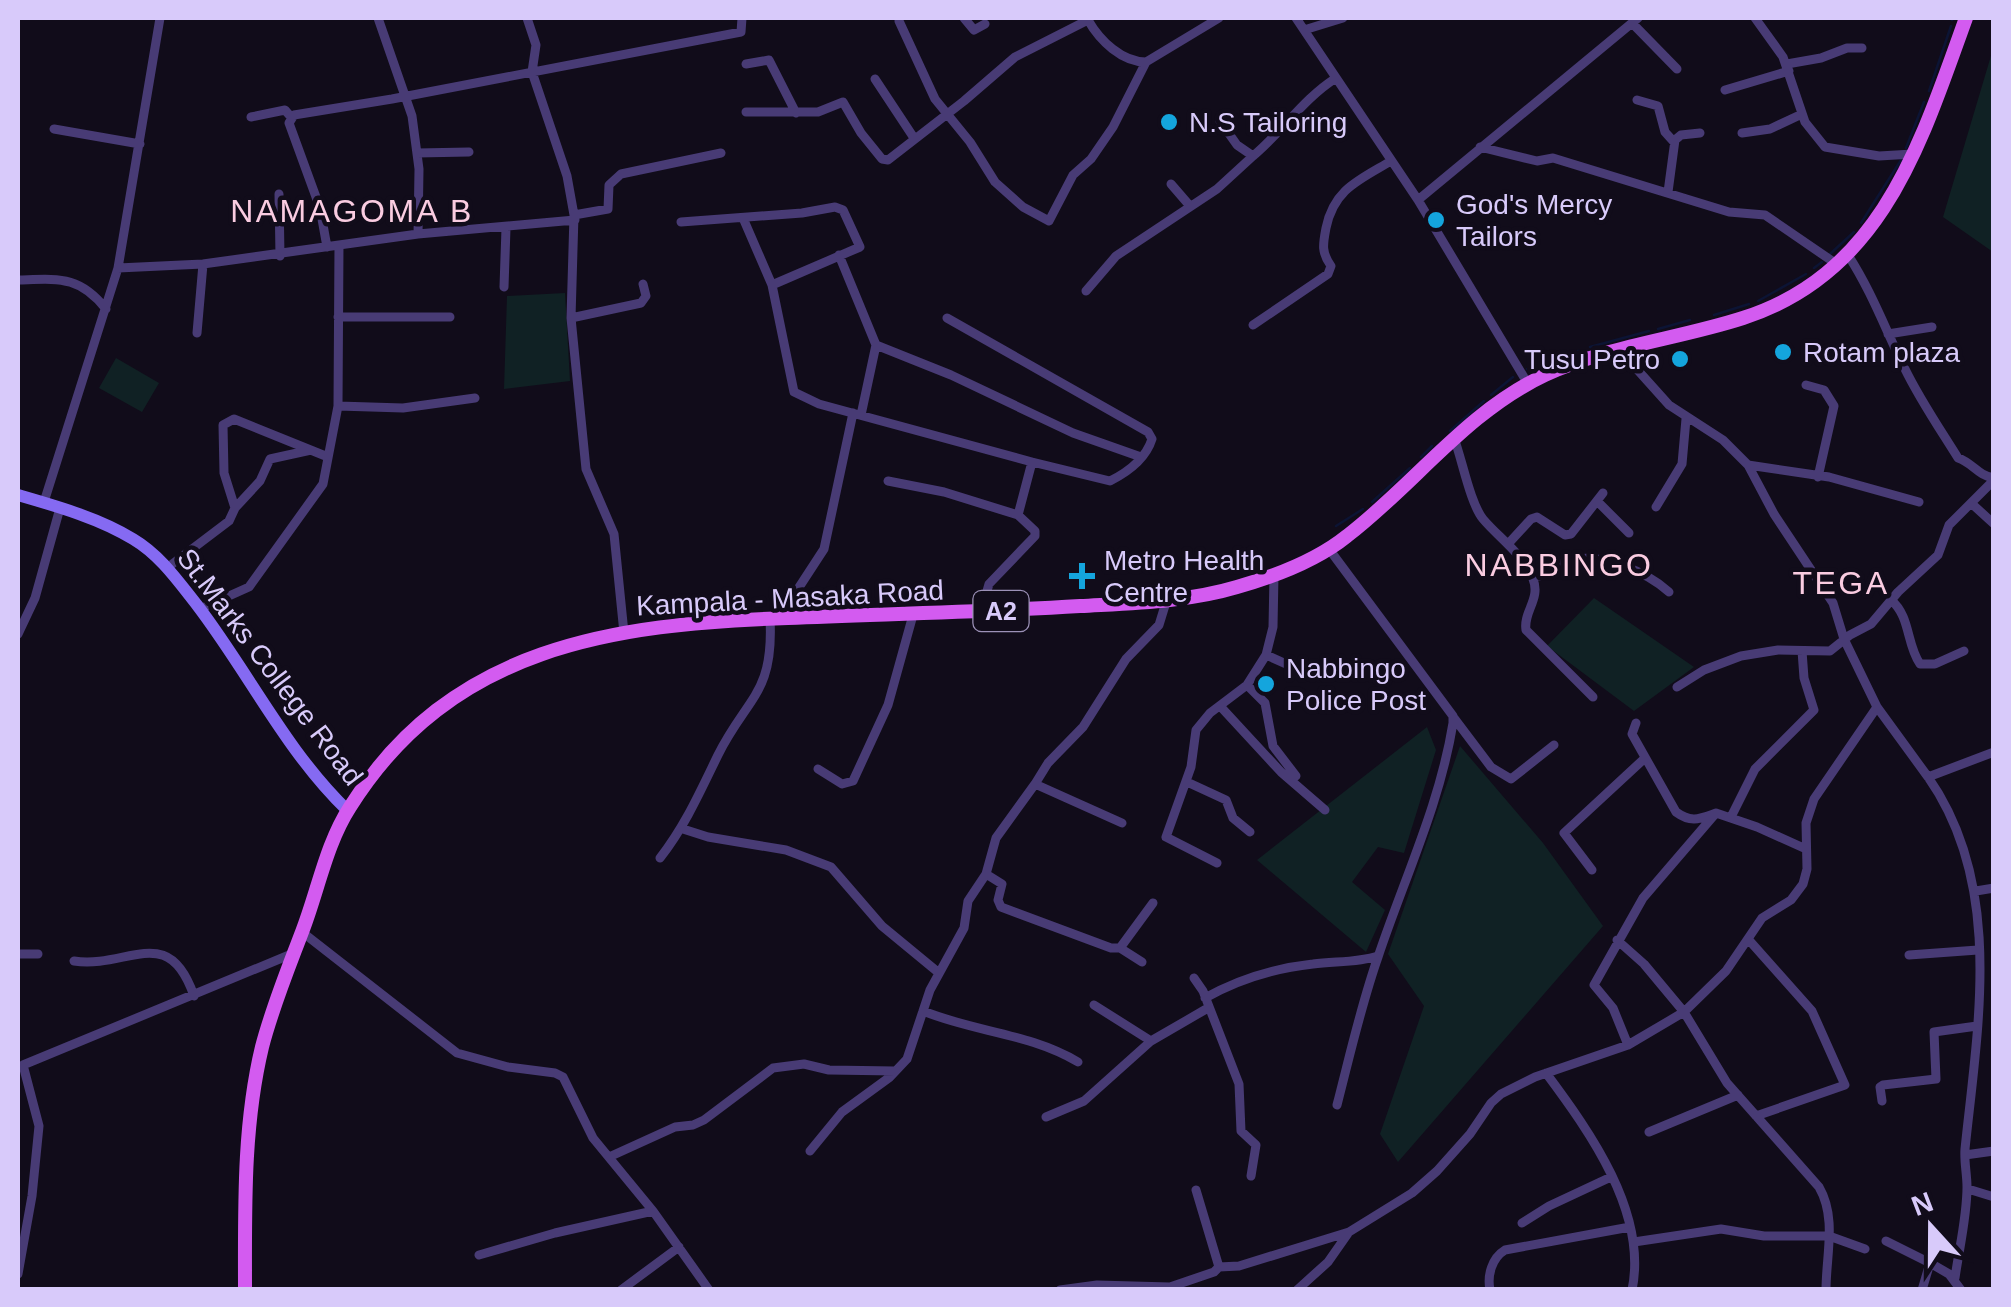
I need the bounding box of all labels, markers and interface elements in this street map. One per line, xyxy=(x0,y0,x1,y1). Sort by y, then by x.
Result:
place label: N.S Tailoring xyxy=(1189,107,1347,138)
marker: N.S Tailoring xyxy=(1158,111,1180,133)
place label: God's Mercy Tailors xyxy=(1456,189,1612,252)
district label: NAMAGOMA B xyxy=(230,193,474,229)
marker: God's Mercy Tailors xyxy=(1425,209,1447,231)
place label: Rotam plaza xyxy=(1803,337,1961,368)
marker: Rotam plaza xyxy=(1772,341,1794,363)
place label: Tusu Petro xyxy=(1524,344,1660,375)
marker: Tusu Petro xyxy=(1669,348,1691,370)
street label: St.Marks College Road xyxy=(171,543,369,791)
place label: Metro Health Centre xyxy=(1104,545,1264,608)
district label: NABBINGO xyxy=(1465,547,1653,583)
marker: Metro Health Centre xyxy=(1069,563,1095,589)
district label: TEGA xyxy=(1792,565,1890,601)
street label: Kampala - Masaka Road xyxy=(635,574,945,622)
road number: A2 xyxy=(974,591,1028,631)
place label: Nabbingo Police Post xyxy=(1286,653,1426,716)
marker: Nabbingo Police Post xyxy=(1255,673,1277,695)
north arrow xyxy=(1881,1177,1981,1277)
text: N xyxy=(1907,1186,1937,1222)

